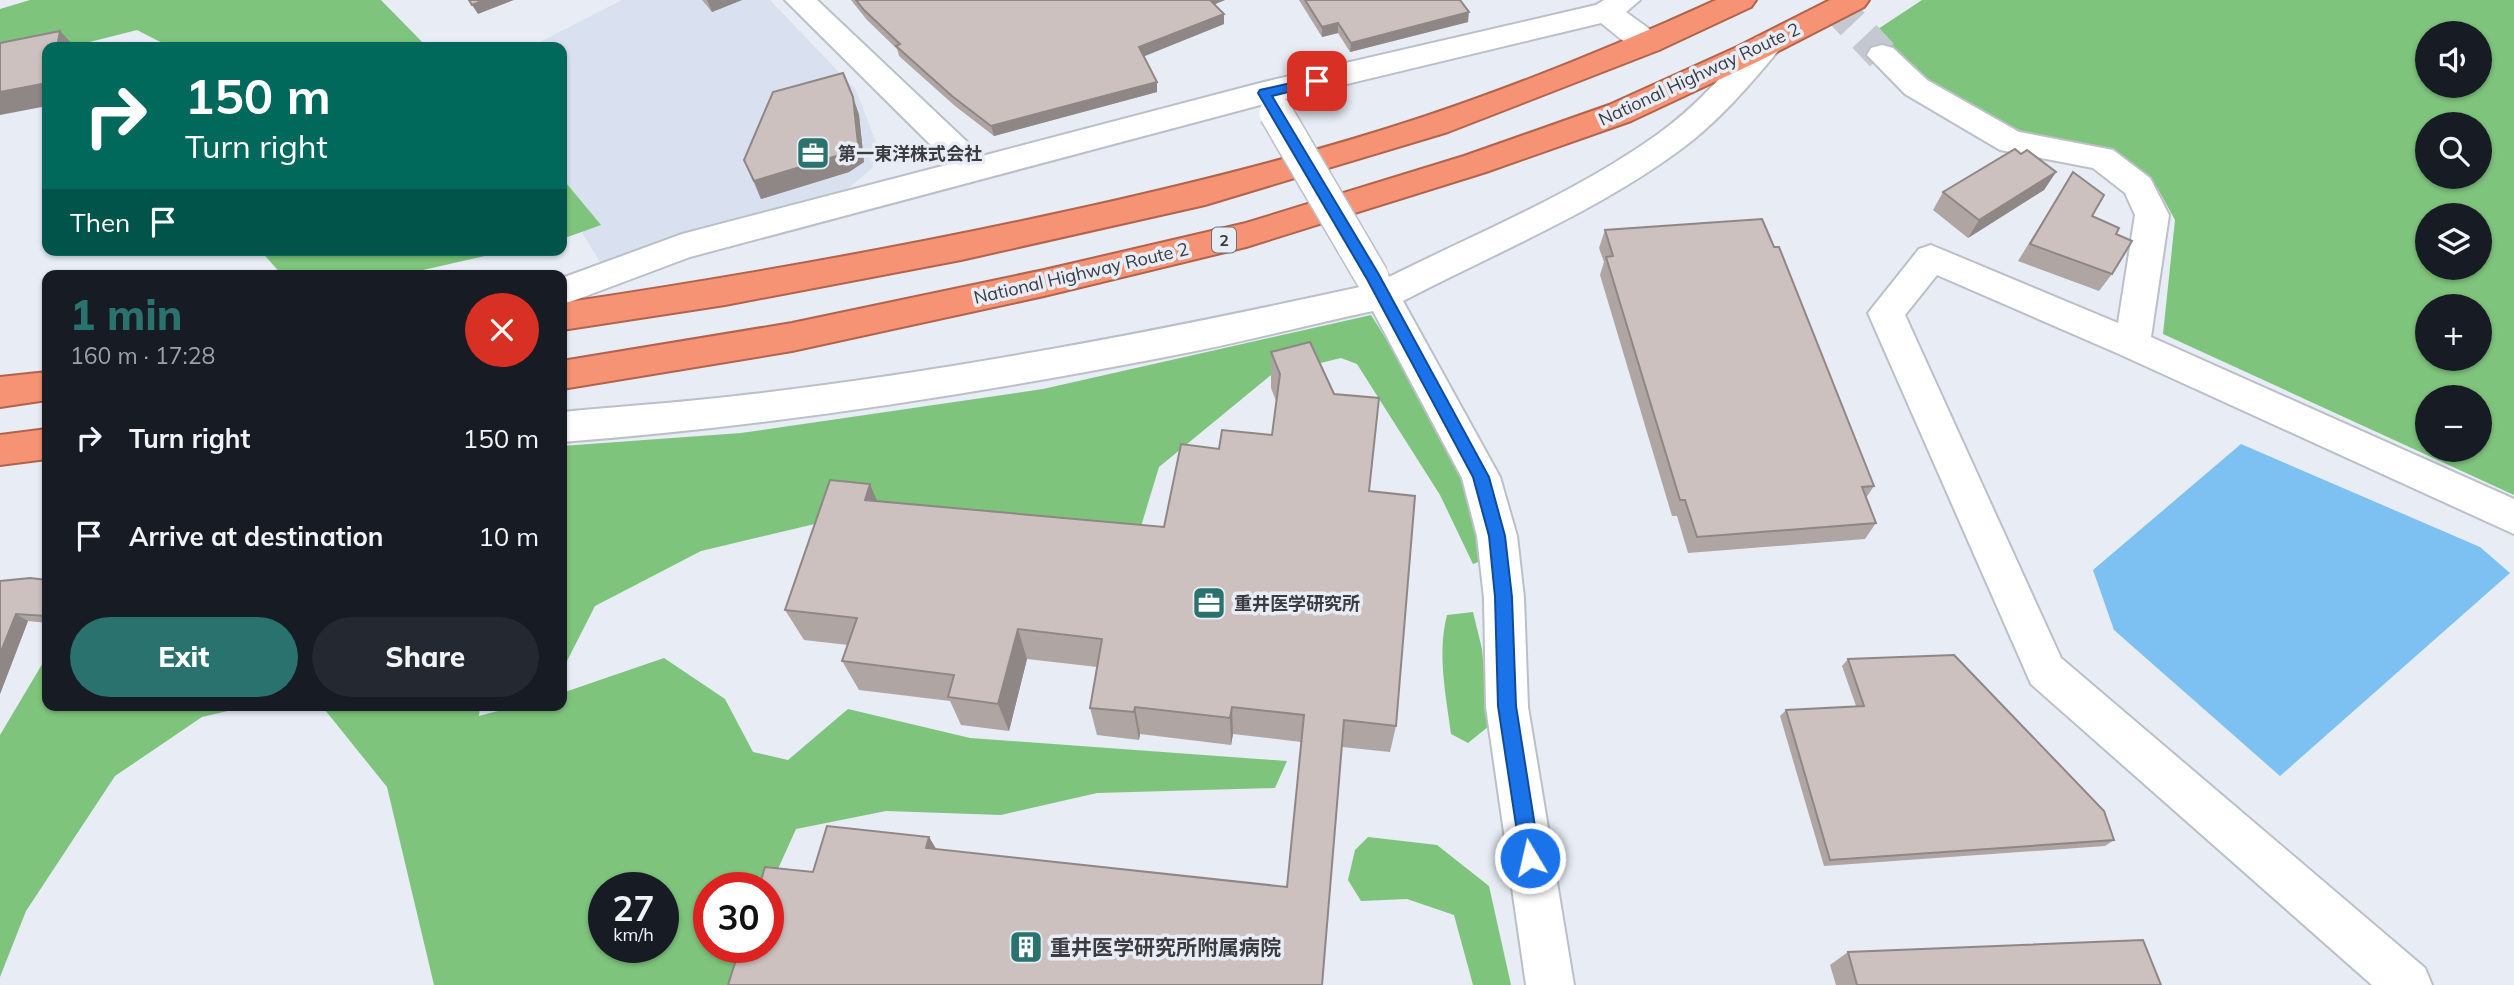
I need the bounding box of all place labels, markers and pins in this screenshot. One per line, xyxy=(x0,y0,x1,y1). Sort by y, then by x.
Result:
pin xyxy=(1287,51,1347,111)
office icon: 第一東洋株式会社 xyxy=(794,134,832,172)
place label: 第一東洋株式会社 xyxy=(838,142,982,165)
office icon: 重井医学研究所 xyxy=(1190,584,1228,622)
place label: 重井医学研究所 xyxy=(1234,592,1360,615)
building icon: 重井医学研究所附属病院 xyxy=(1007,928,1045,966)
place label: 重井医学研究所附属病院 xyxy=(1050,934,1281,960)

